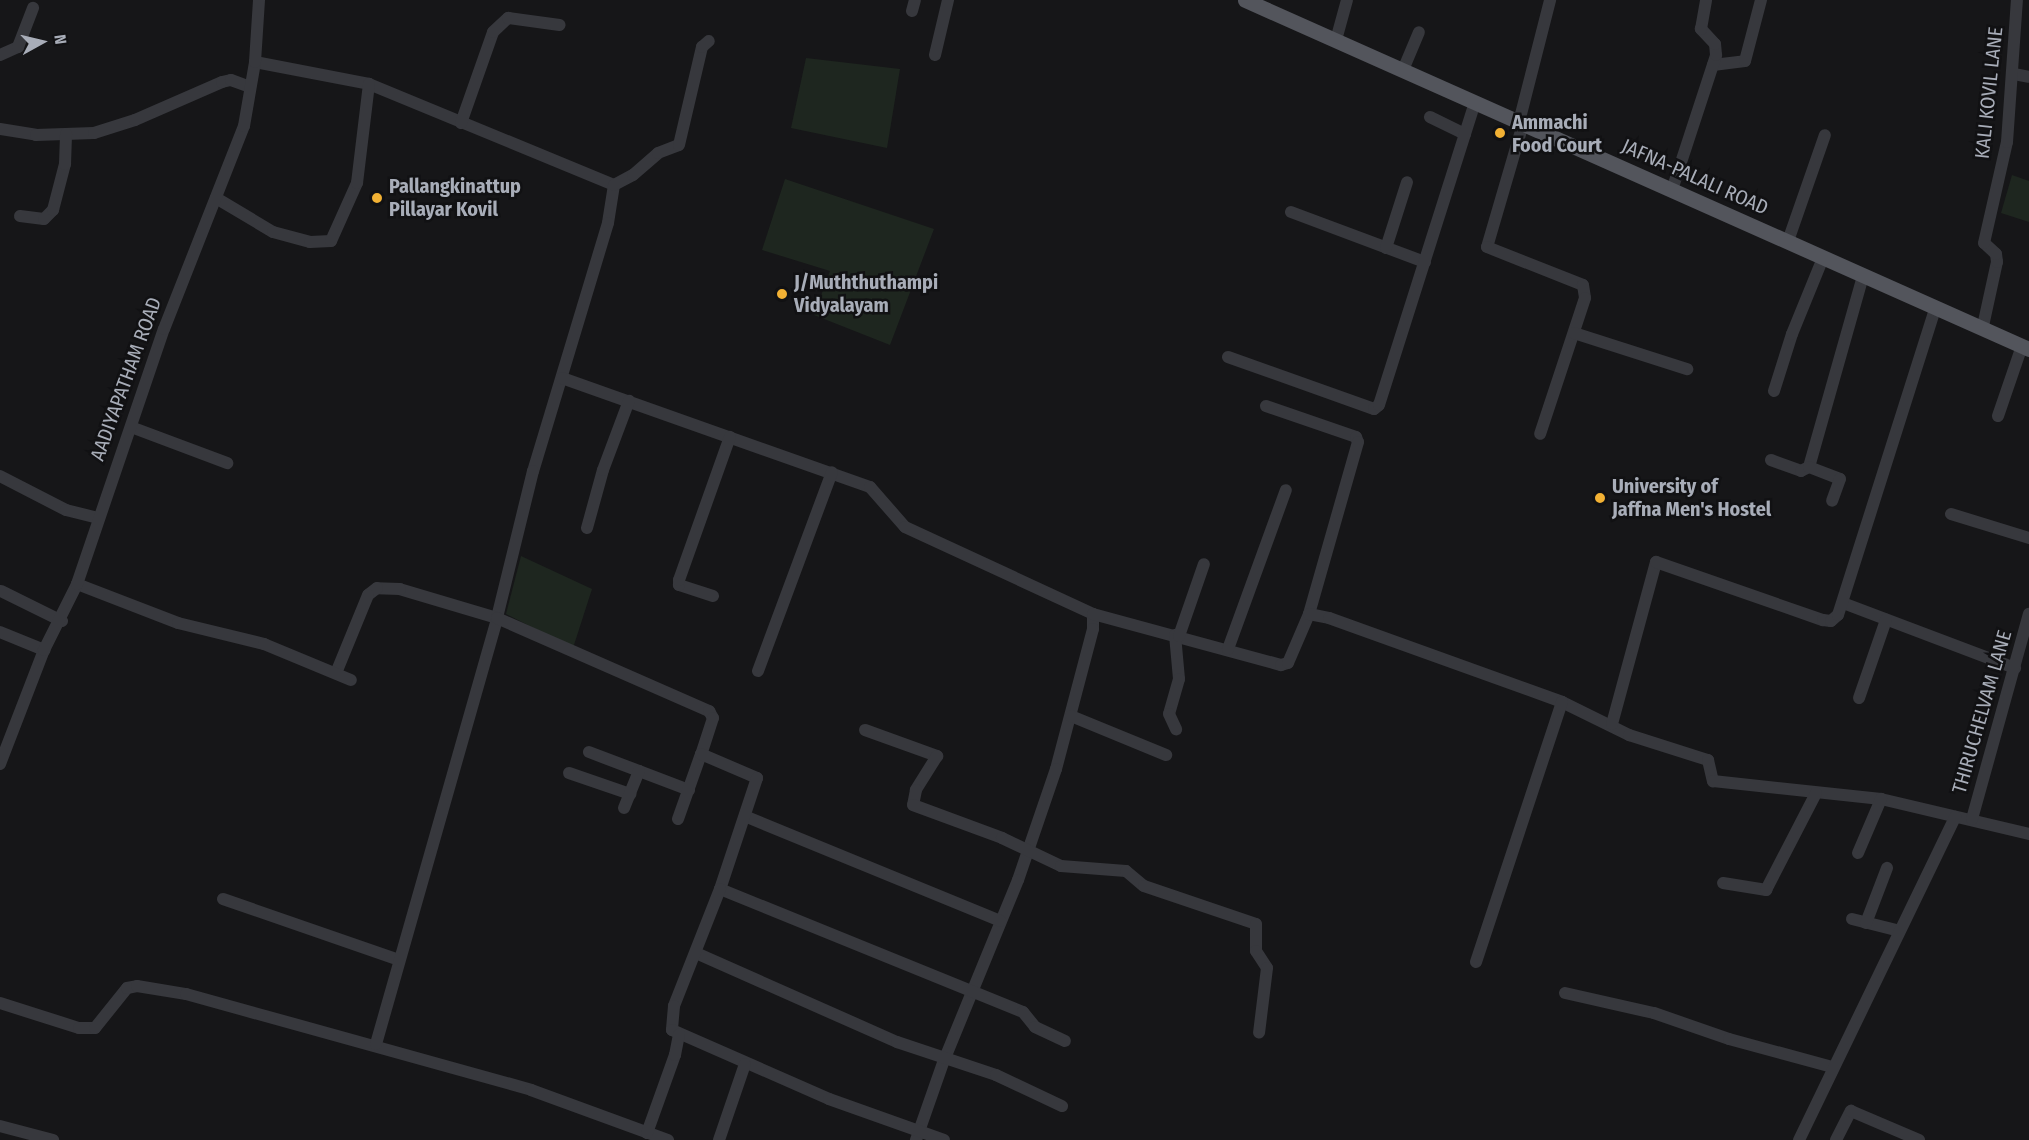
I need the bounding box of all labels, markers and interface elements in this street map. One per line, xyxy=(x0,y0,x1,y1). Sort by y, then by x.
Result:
north arrow xyxy=(12,12,72,72)
street label: KALI KOVIL LANE xyxy=(1970,26,2008,160)
text: N xyxy=(50,33,70,45)
place label: Ammachi Food Court xyxy=(1512,110,1602,157)
marker: Ammachi Food Court xyxy=(1493,126,1507,140)
street label: JAFNA-PALALI ROAD xyxy=(1618,134,1772,220)
place label: Pallangkinattup Pillayar Kovil xyxy=(389,174,521,221)
marker: Pallangkinattup Pillayar Kovil xyxy=(370,191,384,205)
place label: J/Muththuthampi Vidyalayam xyxy=(794,270,938,317)
marker: J/Muththuthampi Vidyalayam xyxy=(775,287,789,301)
street label: AADIYAPATHAM ROAD xyxy=(85,294,167,464)
place label: University of Jaffna Men's Hostel xyxy=(1612,474,1771,521)
marker: University of Jaffna Men's Hostel xyxy=(1593,491,1607,505)
street label: THIRUCHELVAM LANE xyxy=(1947,628,2017,796)

